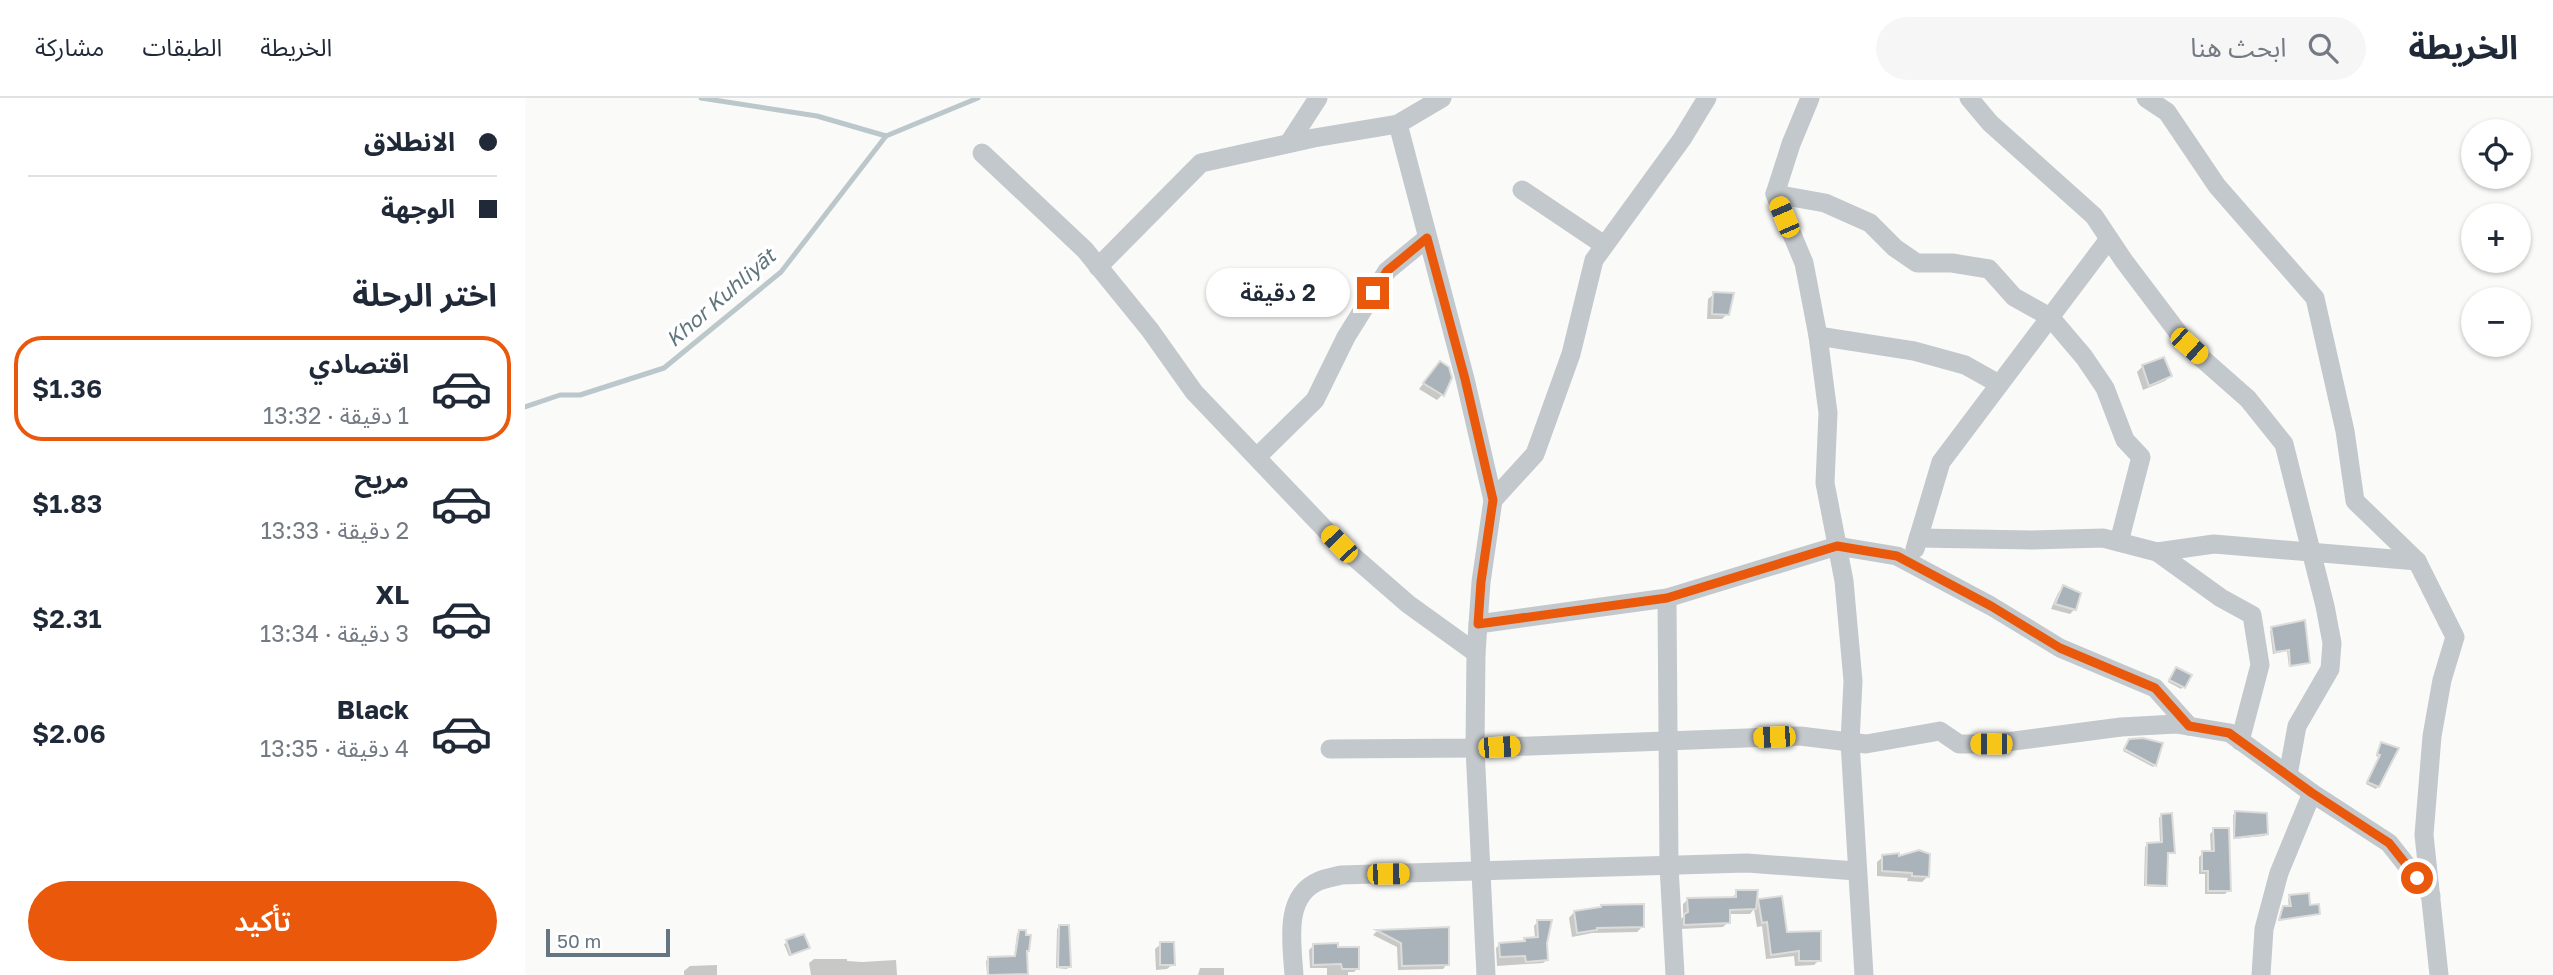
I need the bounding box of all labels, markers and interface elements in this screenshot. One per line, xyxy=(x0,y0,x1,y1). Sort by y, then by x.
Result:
search box xyxy=(1876,17,2366,80)
text: الخريطة xyxy=(2408,27,2518,66)
icon: search xyxy=(2304,29,2342,67)
text: مشاركة xyxy=(35,32,104,61)
text: الطبقات xyxy=(142,32,222,61)
text: الخريطة xyxy=(260,32,332,61)
text: ابحث هنا xyxy=(2190,32,2286,63)
map controls xyxy=(2461,119,2531,357)
button: locate xyxy=(2461,119,2531,189)
text: الانطلاق xyxy=(364,126,455,157)
text: الوجهة xyxy=(381,193,455,224)
car xyxy=(1767,194,1802,240)
button: + xyxy=(2461,203,2531,273)
water label: Khor Kuhliyāt xyxy=(660,241,782,352)
callout: 2 دقيقة xyxy=(1205,268,1349,318)
text: اختر الرحلة xyxy=(352,275,497,313)
route end xyxy=(1357,277,1389,309)
text: 2 دقيقة xyxy=(1240,278,1316,306)
button: − xyxy=(2461,287,2531,357)
car xyxy=(2167,324,2212,368)
text: اقتصادي xyxy=(309,348,409,379)
icon: car xyxy=(430,357,493,420)
text: $1.36 xyxy=(32,373,102,404)
text: 1 دقيقة · 13:32 xyxy=(263,401,409,429)
text: مريح xyxy=(354,463,409,494)
icon: car xyxy=(430,472,493,535)
text: $1.83 xyxy=(32,488,102,519)
text: 2 دقيقة · 13:33 xyxy=(261,516,409,544)
car xyxy=(1317,522,1362,566)
text: XL xyxy=(375,579,409,610)
icon: car xyxy=(430,587,493,650)
text: $2.31 xyxy=(32,603,102,634)
text: 3 دقيقة · 13:34 xyxy=(260,619,409,647)
text: Black xyxy=(337,694,409,725)
icon: car xyxy=(430,702,493,765)
text: $2.06 xyxy=(32,718,106,749)
car xyxy=(1753,726,1796,748)
text: 4 دقيقة · 13:35 xyxy=(260,734,409,762)
car xyxy=(1971,734,2013,755)
car xyxy=(1478,735,1521,759)
route start xyxy=(2401,862,2433,894)
car xyxy=(1367,863,1410,885)
button: تأكيد xyxy=(28,881,497,961)
scale bar xyxy=(546,926,670,958)
text: 50 m xyxy=(557,929,601,952)

